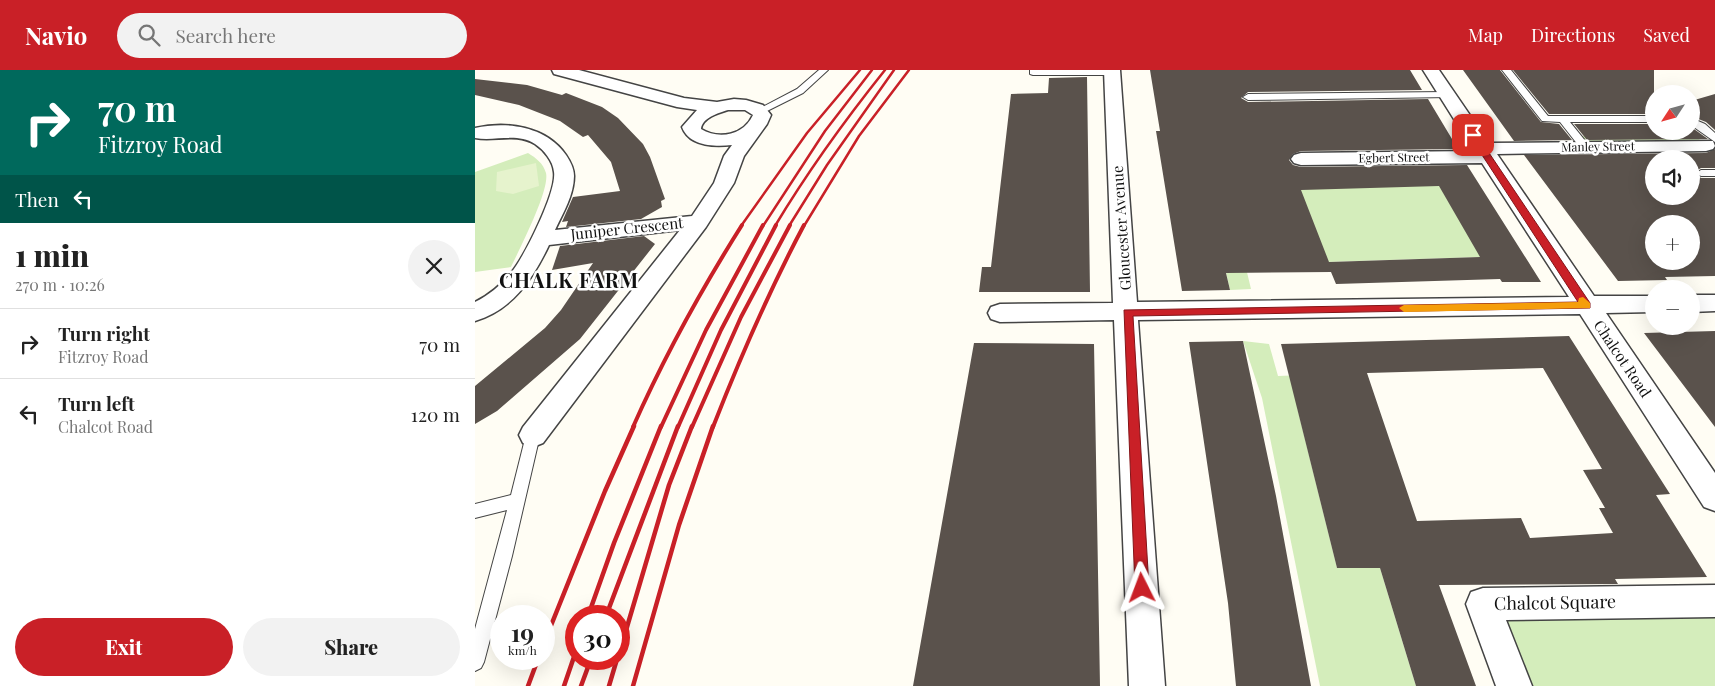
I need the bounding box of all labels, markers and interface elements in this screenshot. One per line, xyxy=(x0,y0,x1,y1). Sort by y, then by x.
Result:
search box xyxy=(117,13,467,58)
text: Navio xyxy=(25,19,87,51)
icon: search xyxy=(135,21,163,49)
text: Search here xyxy=(175,22,276,48)
text: Map xyxy=(1468,23,1503,47)
text: Directions xyxy=(1531,23,1615,47)
text: Saved xyxy=(1643,23,1690,47)
text: 70 m xyxy=(98,84,176,131)
north arrow xyxy=(1645,85,1700,140)
map controls xyxy=(1645,85,1700,335)
icon: right xyxy=(15,90,80,155)
pin xyxy=(1452,114,1494,156)
icon: arrive xyxy=(1459,121,1487,149)
text: Fitzroy Road xyxy=(98,129,222,159)
street label: Manley Street xyxy=(1561,137,1636,155)
street label: Egbert Street xyxy=(1358,148,1430,166)
button: sound xyxy=(1645,150,1700,205)
street label: Gloucester Avenue xyxy=(1107,165,1135,291)
icon: left xyxy=(69,185,97,213)
text: Then xyxy=(15,186,59,212)
street label: Juniper Crescent xyxy=(569,212,685,244)
button: + xyxy=(1645,215,1700,270)
text: 1 min xyxy=(15,235,89,275)
button: close xyxy=(408,240,460,292)
district label: CHALK FARM xyxy=(499,266,639,293)
text: 270 m · 10:26 xyxy=(15,274,105,295)
button: − xyxy=(1645,280,1700,335)
street label: Chalcot Road xyxy=(1590,316,1656,401)
text: Turn right xyxy=(58,320,150,346)
icon: right xyxy=(15,330,43,358)
text: 70 m xyxy=(419,331,460,357)
text: Fitzroy Road xyxy=(58,346,149,367)
text: Turn left xyxy=(58,390,135,416)
icon: left xyxy=(15,400,43,428)
text: 120 m xyxy=(411,401,460,427)
text: Chalcot Road xyxy=(58,416,153,437)
position arrow xyxy=(1115,561,1167,613)
street label: Chalcot Square xyxy=(1494,589,1616,615)
speed limit sign: 30 xyxy=(565,605,630,670)
text: 19 xyxy=(511,615,534,648)
button: Exit xyxy=(15,618,233,676)
button: Share xyxy=(243,618,460,676)
text: km/h xyxy=(508,642,537,658)

